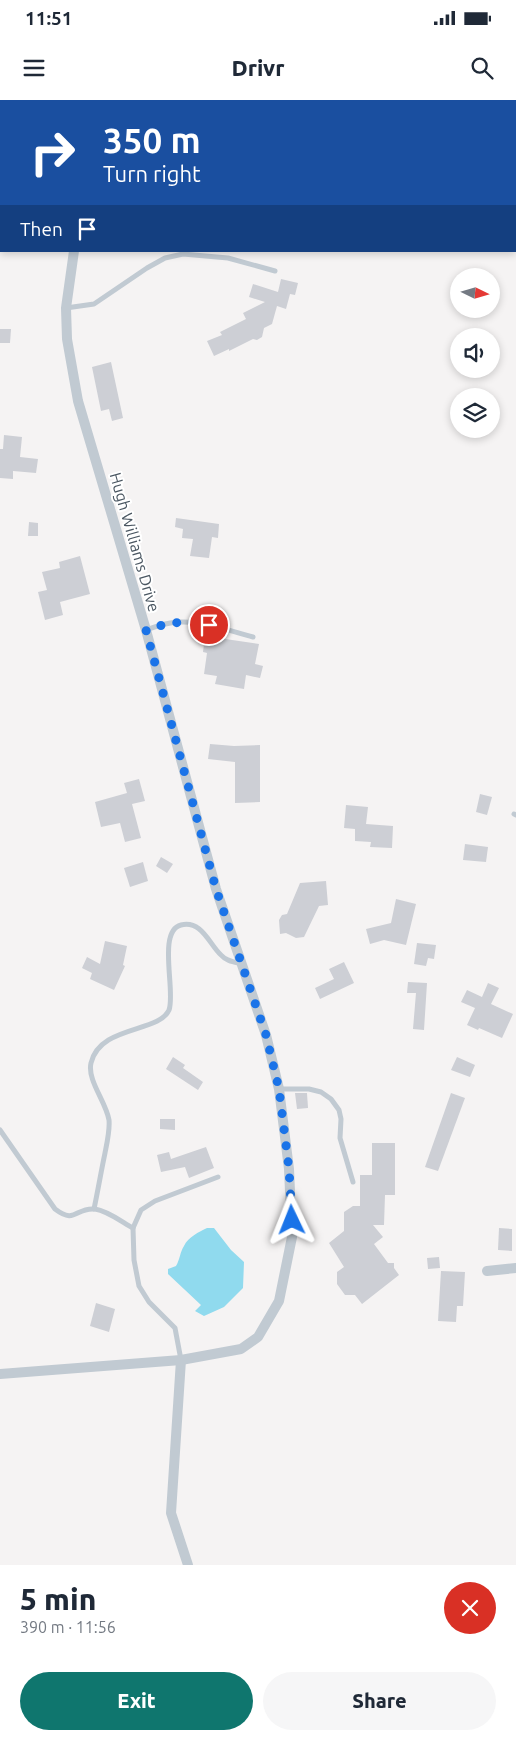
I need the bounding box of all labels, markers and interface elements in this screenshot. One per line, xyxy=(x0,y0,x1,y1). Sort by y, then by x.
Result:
text: 11:51 xyxy=(25,7,73,29)
icon: menu xyxy=(20,54,48,82)
icon: search xyxy=(468,54,496,82)
text: Drivr xyxy=(232,55,284,80)
icon: right xyxy=(20,120,85,185)
text: 350 m xyxy=(103,120,201,160)
text: Turn right xyxy=(103,161,201,186)
icon: arrive xyxy=(73,215,101,243)
text: Then xyxy=(20,218,63,240)
north arrow xyxy=(450,268,500,318)
map controls xyxy=(450,268,500,438)
button: sound xyxy=(450,328,500,378)
button: layers xyxy=(450,388,500,438)
street label: Hugh Williams Drive xyxy=(106,470,164,614)
pin xyxy=(188,604,230,646)
icon: arrive xyxy=(195,611,223,639)
position arrow xyxy=(265,1193,317,1245)
text: 5 min xyxy=(20,1582,96,1616)
button: close xyxy=(444,1582,496,1634)
text: 390 m · 11:56 xyxy=(20,1618,116,1636)
button: Exit xyxy=(20,1672,253,1730)
button: Share xyxy=(263,1672,496,1730)

